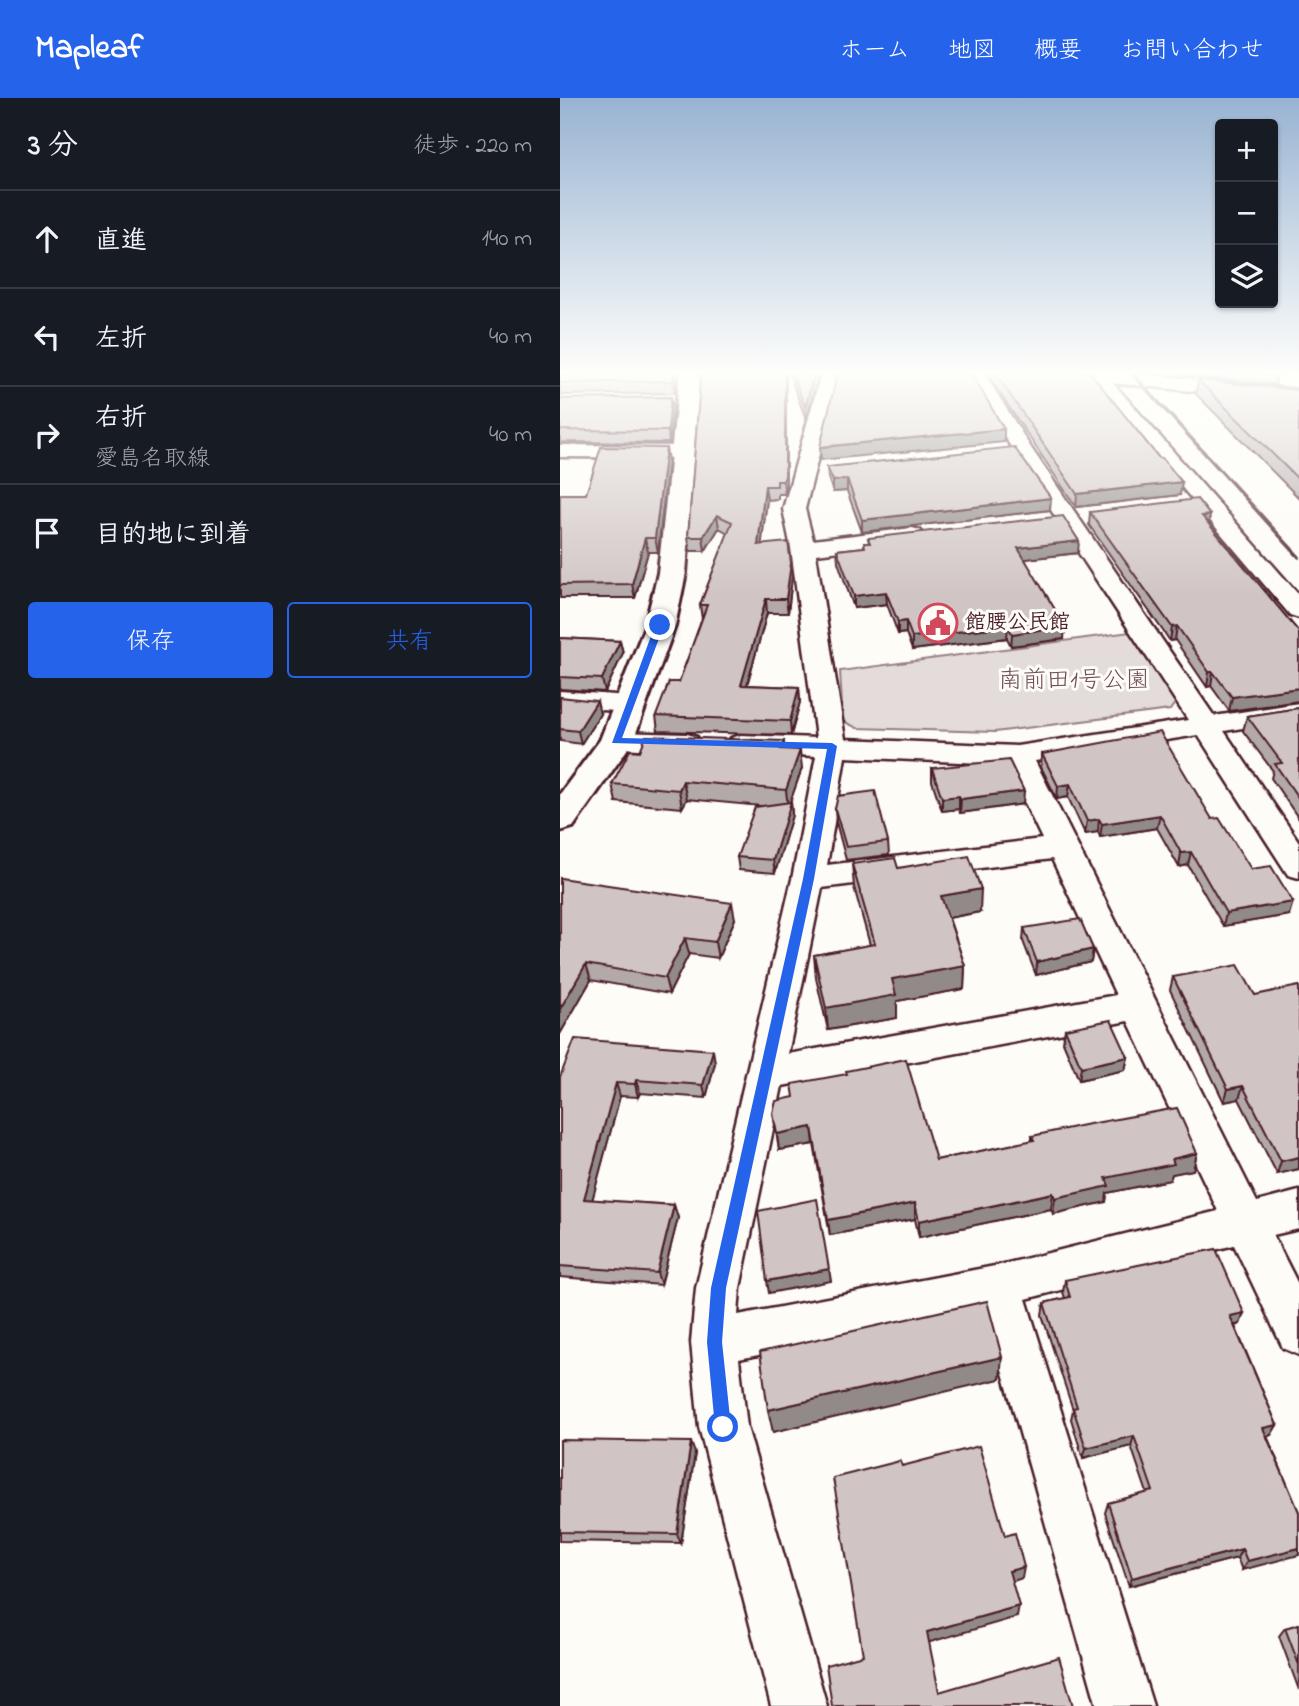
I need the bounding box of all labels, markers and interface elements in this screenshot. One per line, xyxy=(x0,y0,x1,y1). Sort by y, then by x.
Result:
text: Mapleaf xyxy=(35,25,143,73)
text: ホーム xyxy=(839,34,910,69)
text: 地図 xyxy=(948,34,996,69)
text: 概要 xyxy=(1034,34,1082,69)
text: お問い合わせ xyxy=(1120,34,1264,69)
map controls xyxy=(1215,119,1278,308)
button: + xyxy=(1215,119,1278,182)
text: 3 分 xyxy=(28,125,78,169)
text: 徒歩 · 220 m xyxy=(413,130,532,163)
button: − xyxy=(1215,182,1278,245)
icon: ahead xyxy=(28,220,66,258)
text: 直進 xyxy=(95,223,147,261)
text: 140 m xyxy=(482,223,532,256)
button: layers xyxy=(1215,245,1278,308)
icon: left xyxy=(28,318,66,356)
text: 左折 xyxy=(95,321,147,359)
text: 40 m xyxy=(489,321,532,354)
text: 右折 xyxy=(95,400,147,438)
icon: right xyxy=(28,416,66,454)
text: 40 m xyxy=(489,419,532,452)
text: 愛島名取線 xyxy=(95,443,210,476)
icon: arrive xyxy=(28,514,66,552)
text: 目的地に到着 xyxy=(95,517,251,555)
button: 保存 xyxy=(28,602,273,678)
button: 共有 xyxy=(287,602,532,678)
public building icon: 館腰公民館 xyxy=(917,602,959,644)
place label: 館腰公民館 xyxy=(965,608,1070,638)
route end xyxy=(644,609,675,640)
park label: 南前田1号公園 xyxy=(998,664,1150,699)
route start xyxy=(707,1411,738,1442)

